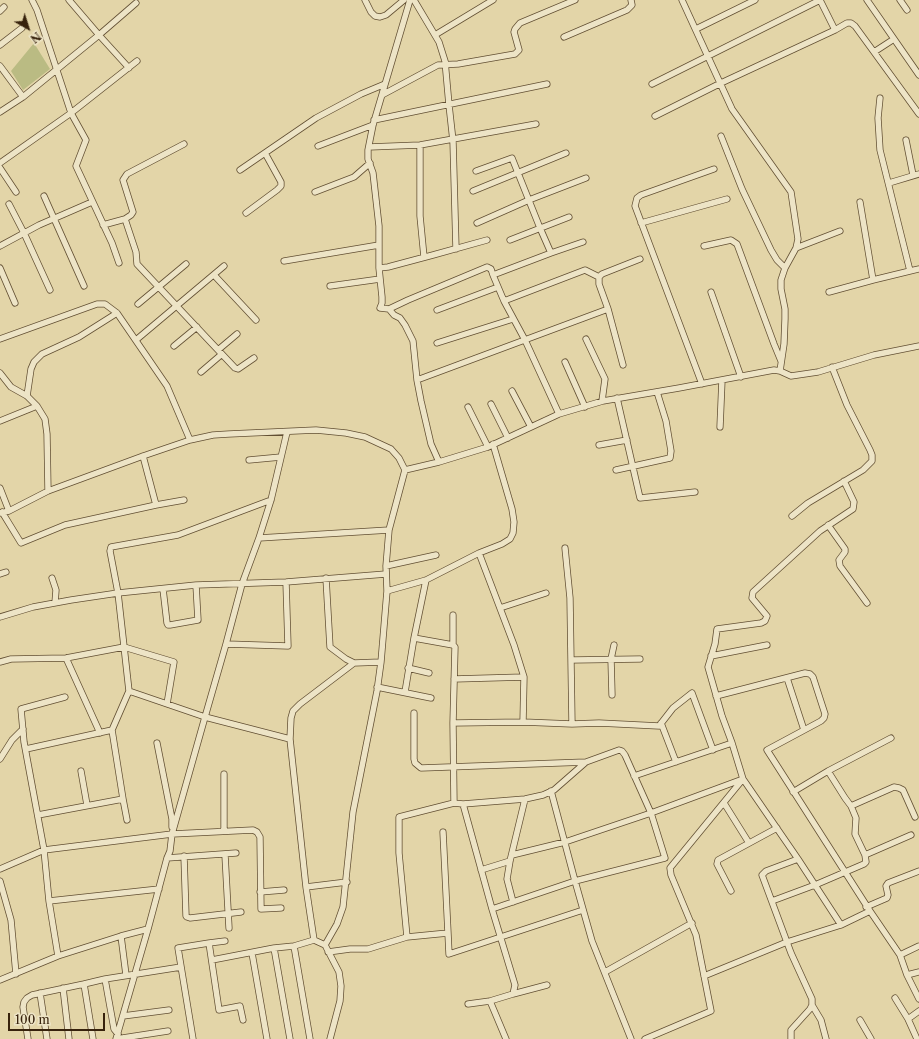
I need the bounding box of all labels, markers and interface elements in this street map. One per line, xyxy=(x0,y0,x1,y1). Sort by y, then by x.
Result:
north arrow xyxy=(8,8,48,48)
text: N xyxy=(27,29,44,46)
scale bar xyxy=(10,1005,107,1031)
text: 100 m xyxy=(15,1012,50,1027)

